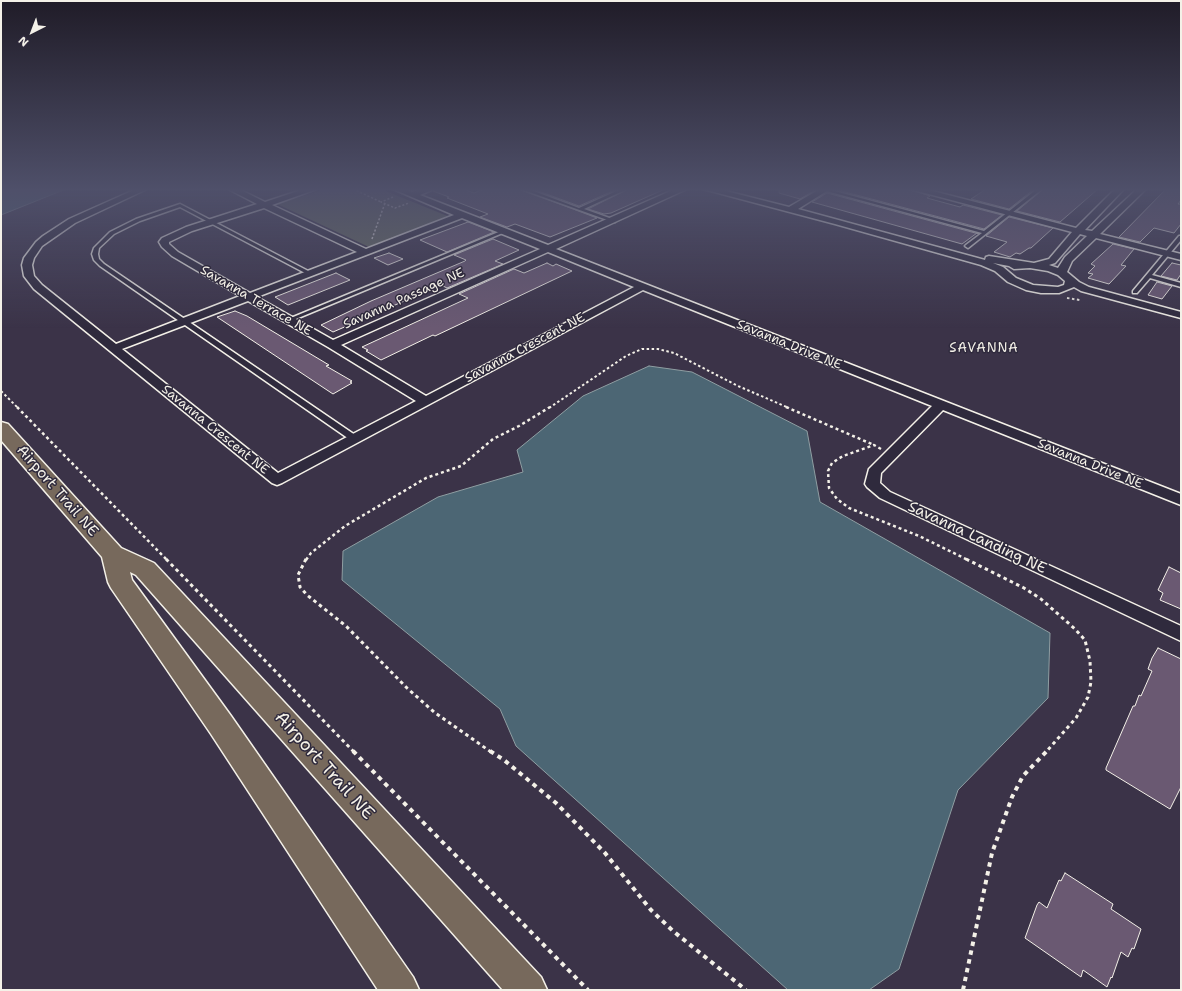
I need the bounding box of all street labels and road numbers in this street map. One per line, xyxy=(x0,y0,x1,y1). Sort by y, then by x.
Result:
street label: Savanna Terrace NE xyxy=(197,263,315,339)
street label: Savanna Passage NE xyxy=(341,265,467,333)
street label: Savanna Crescent NE xyxy=(462,310,588,386)
street label: Savanna Drive NE xyxy=(734,317,844,373)
street label: Savanna Crescent NE xyxy=(158,382,272,478)
street label: Savanna Drive NE xyxy=(1035,436,1145,492)
street label: Airport Trail NE xyxy=(12,442,102,540)
street label: Savanna Landing NE xyxy=(905,498,1049,578)
street label: Airport Trail NE xyxy=(270,707,378,825)

